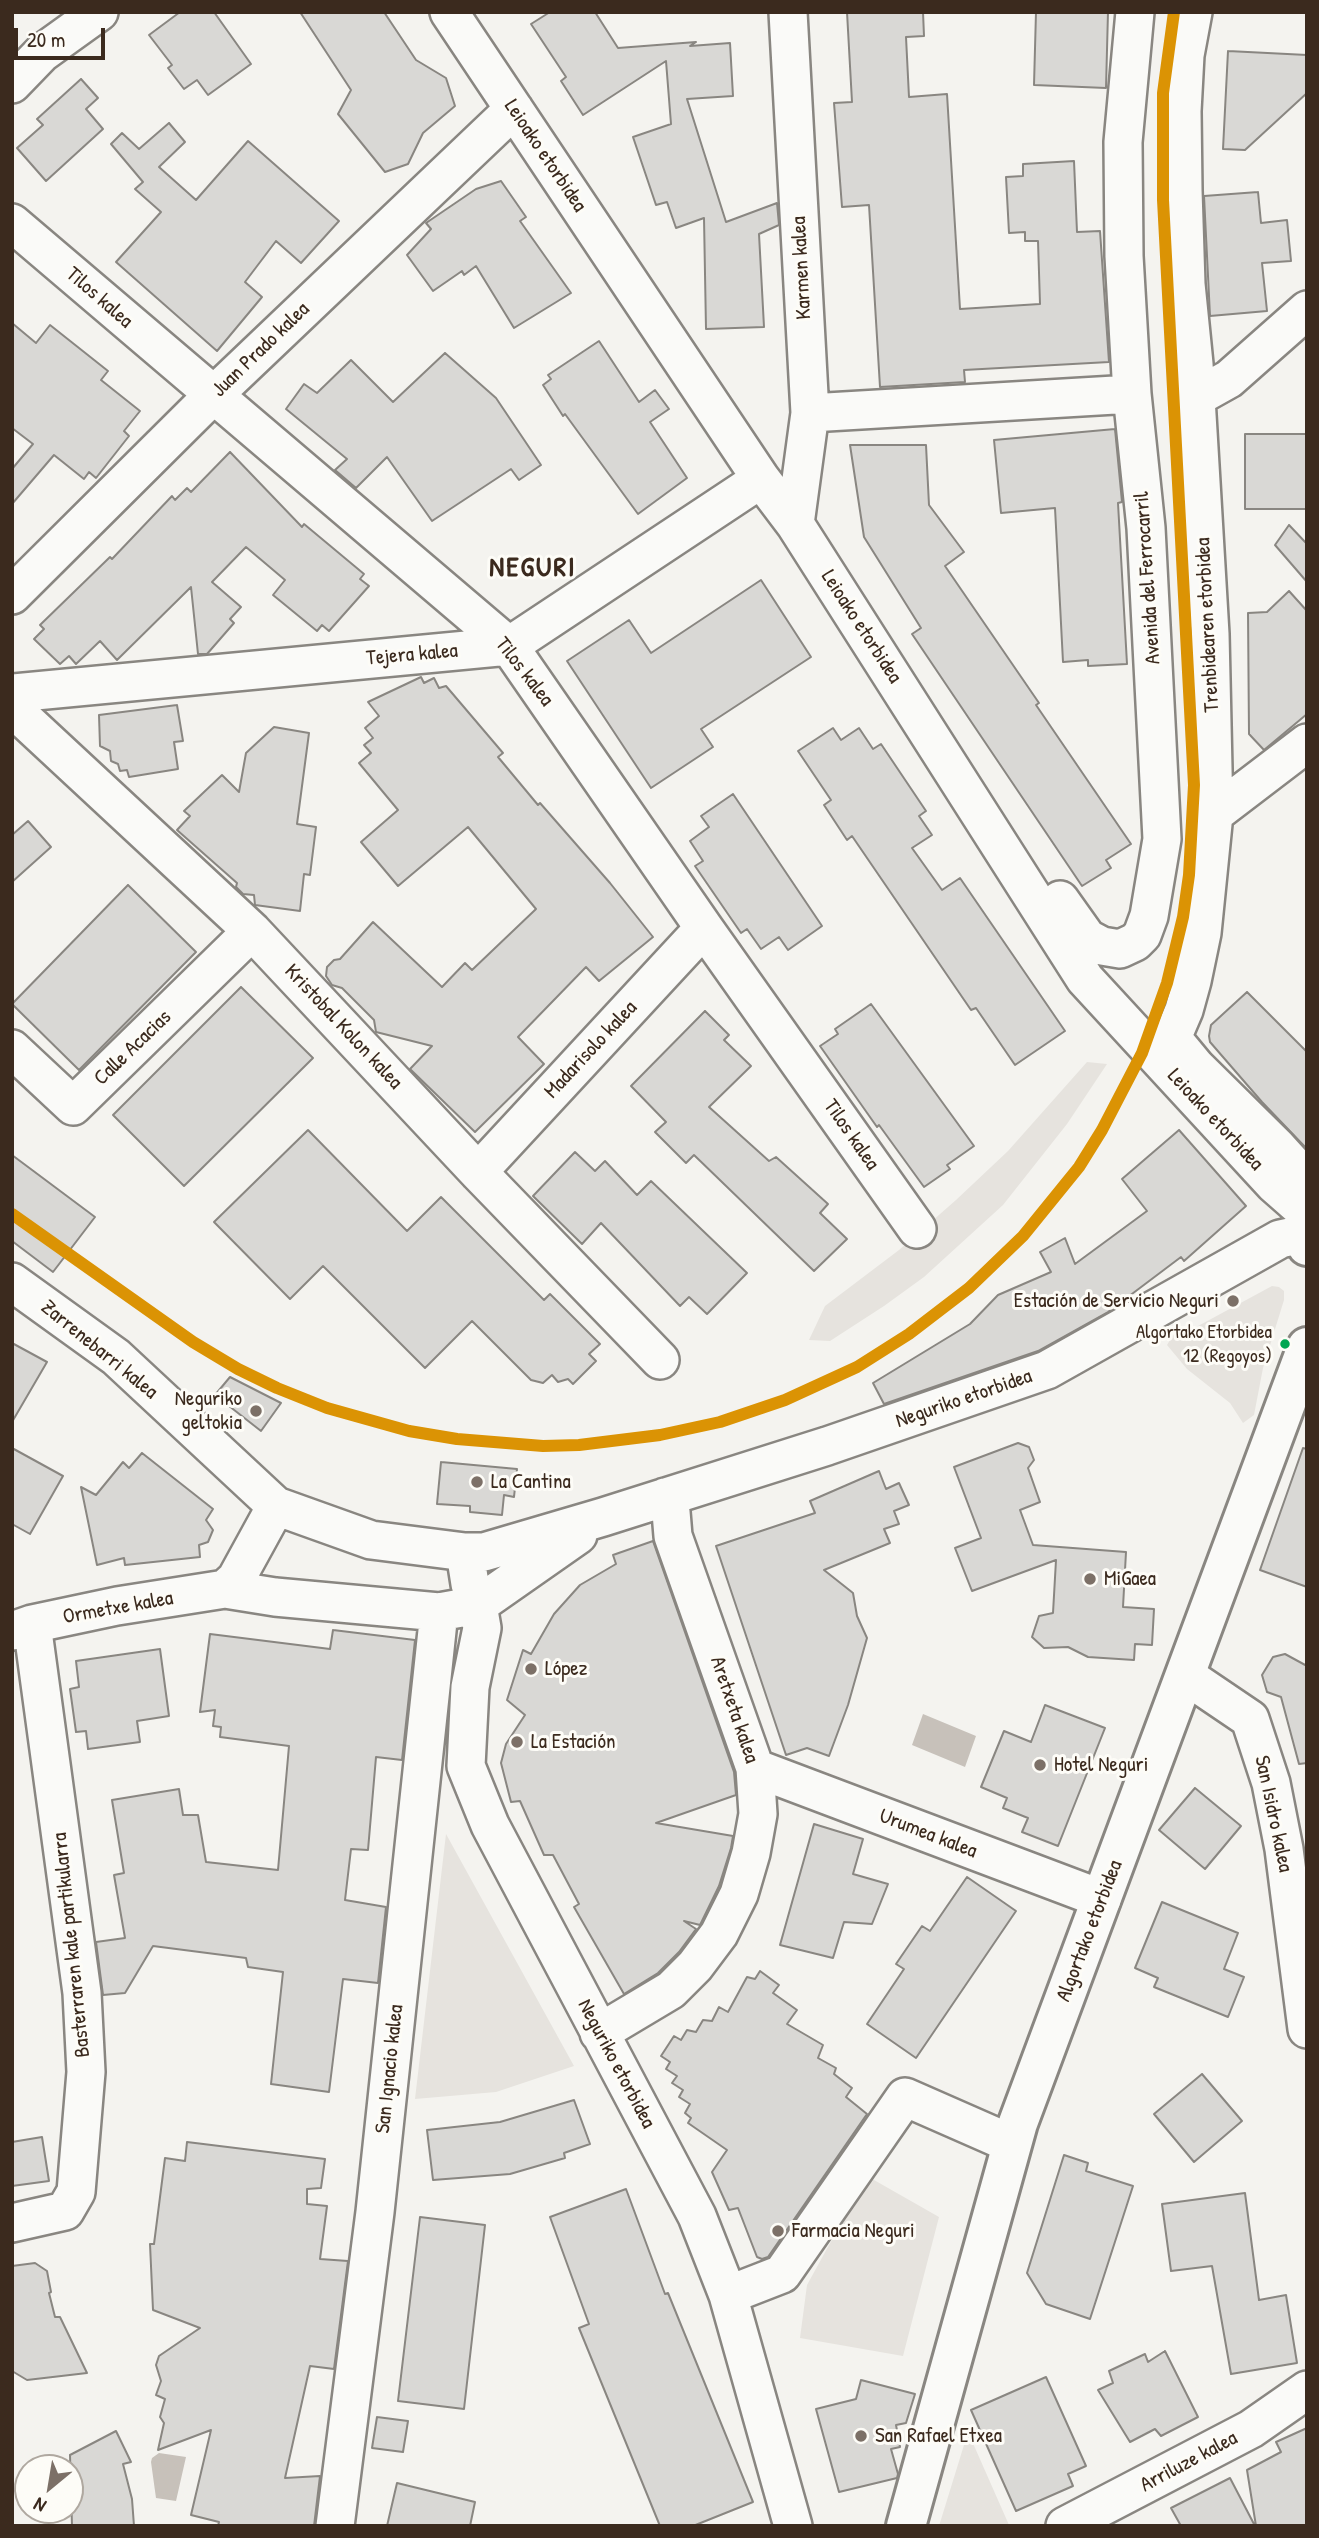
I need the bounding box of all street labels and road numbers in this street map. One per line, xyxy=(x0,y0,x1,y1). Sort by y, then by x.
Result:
street label: Leioako etorbidea xyxy=(498,95,592,217)
street label: Karmen kalea xyxy=(787,216,817,320)
street label: Tilos kalea xyxy=(60,262,138,334)
street label: Juan Prado kalea xyxy=(207,297,315,403)
street label: Avenida del Ferrocarril xyxy=(1129,491,1167,665)
street label: Trenbidearen etorbidea xyxy=(1191,537,1225,713)
street label: Leioako etorbidea xyxy=(815,566,907,688)
street label: Tilos kalea xyxy=(489,632,559,712)
street label: Tejera kalea xyxy=(365,638,459,672)
street label: Kristobal Kolon kalea xyxy=(279,959,407,1095)
street label: Madarisolo kalea xyxy=(539,996,643,1104)
street label: Calle Acacias xyxy=(89,1005,177,1091)
street label: Leioako etorbidea xyxy=(1162,1064,1268,1176)
street label: Tilos kalea xyxy=(818,1095,884,1175)
street label: Zarrenebarri kalea xyxy=(36,1295,162,1405)
street label: Neguriko etorbidea xyxy=(893,1364,1035,1434)
street label: Ormetxe kalea xyxy=(61,1586,175,1630)
street label: Aretxeta kalea xyxy=(704,1653,764,1767)
street label: San Isidro kalea xyxy=(1248,1753,1298,1875)
street label: Urumea kalea xyxy=(875,1804,981,1864)
street label: Basterraren kale partikularra xyxy=(48,1831,96,2059)
street label: Algortako etorbidea xyxy=(1051,1857,1129,2005)
street label: Neguriko etorbidea xyxy=(571,1995,661,2133)
street label: San Ignacio kalea xyxy=(371,2003,409,2135)
street label: Arriluze kalea xyxy=(1136,2426,1242,2498)

